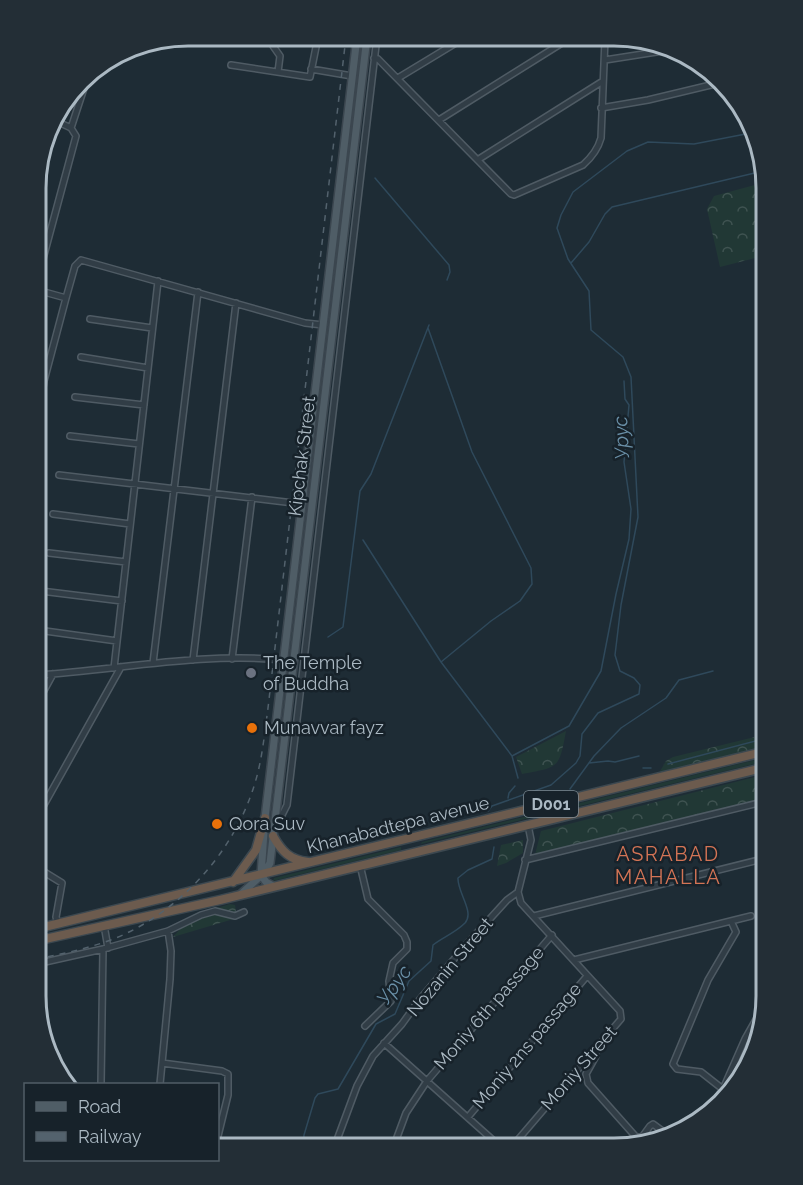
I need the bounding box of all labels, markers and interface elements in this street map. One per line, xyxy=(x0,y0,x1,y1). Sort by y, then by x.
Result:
street label: Kipchak Street xyxy=(284,395,319,517)
water label: Урус xyxy=(608,415,634,461)
place label: The Temple of Buddha xyxy=(263,652,362,694)
marker: The Temple of Buddha xyxy=(244,666,258,680)
place label: Munavvar fayz xyxy=(264,717,384,738)
marker: Munavvar fayz xyxy=(245,721,259,735)
road number: D001 xyxy=(524,791,578,817)
street label: Khanabadtepa avenue xyxy=(304,792,492,857)
place label: Qora Suv xyxy=(229,813,305,834)
marker: Qora Suv xyxy=(210,817,224,831)
district label: ASRABAD MAHALLA xyxy=(615,842,721,889)
street label: Nozanin Street xyxy=(402,913,497,1020)
street label: Moniy 6th passage xyxy=(429,941,548,1074)
water label: Урус xyxy=(371,960,417,1010)
street label: Moniy 2ns passage xyxy=(468,978,586,1113)
street label: Moniy Street xyxy=(536,1021,621,1114)
legend xyxy=(24,1083,219,1161)
text: Road xyxy=(78,1096,121,1117)
text: Railway xyxy=(78,1126,142,1147)

